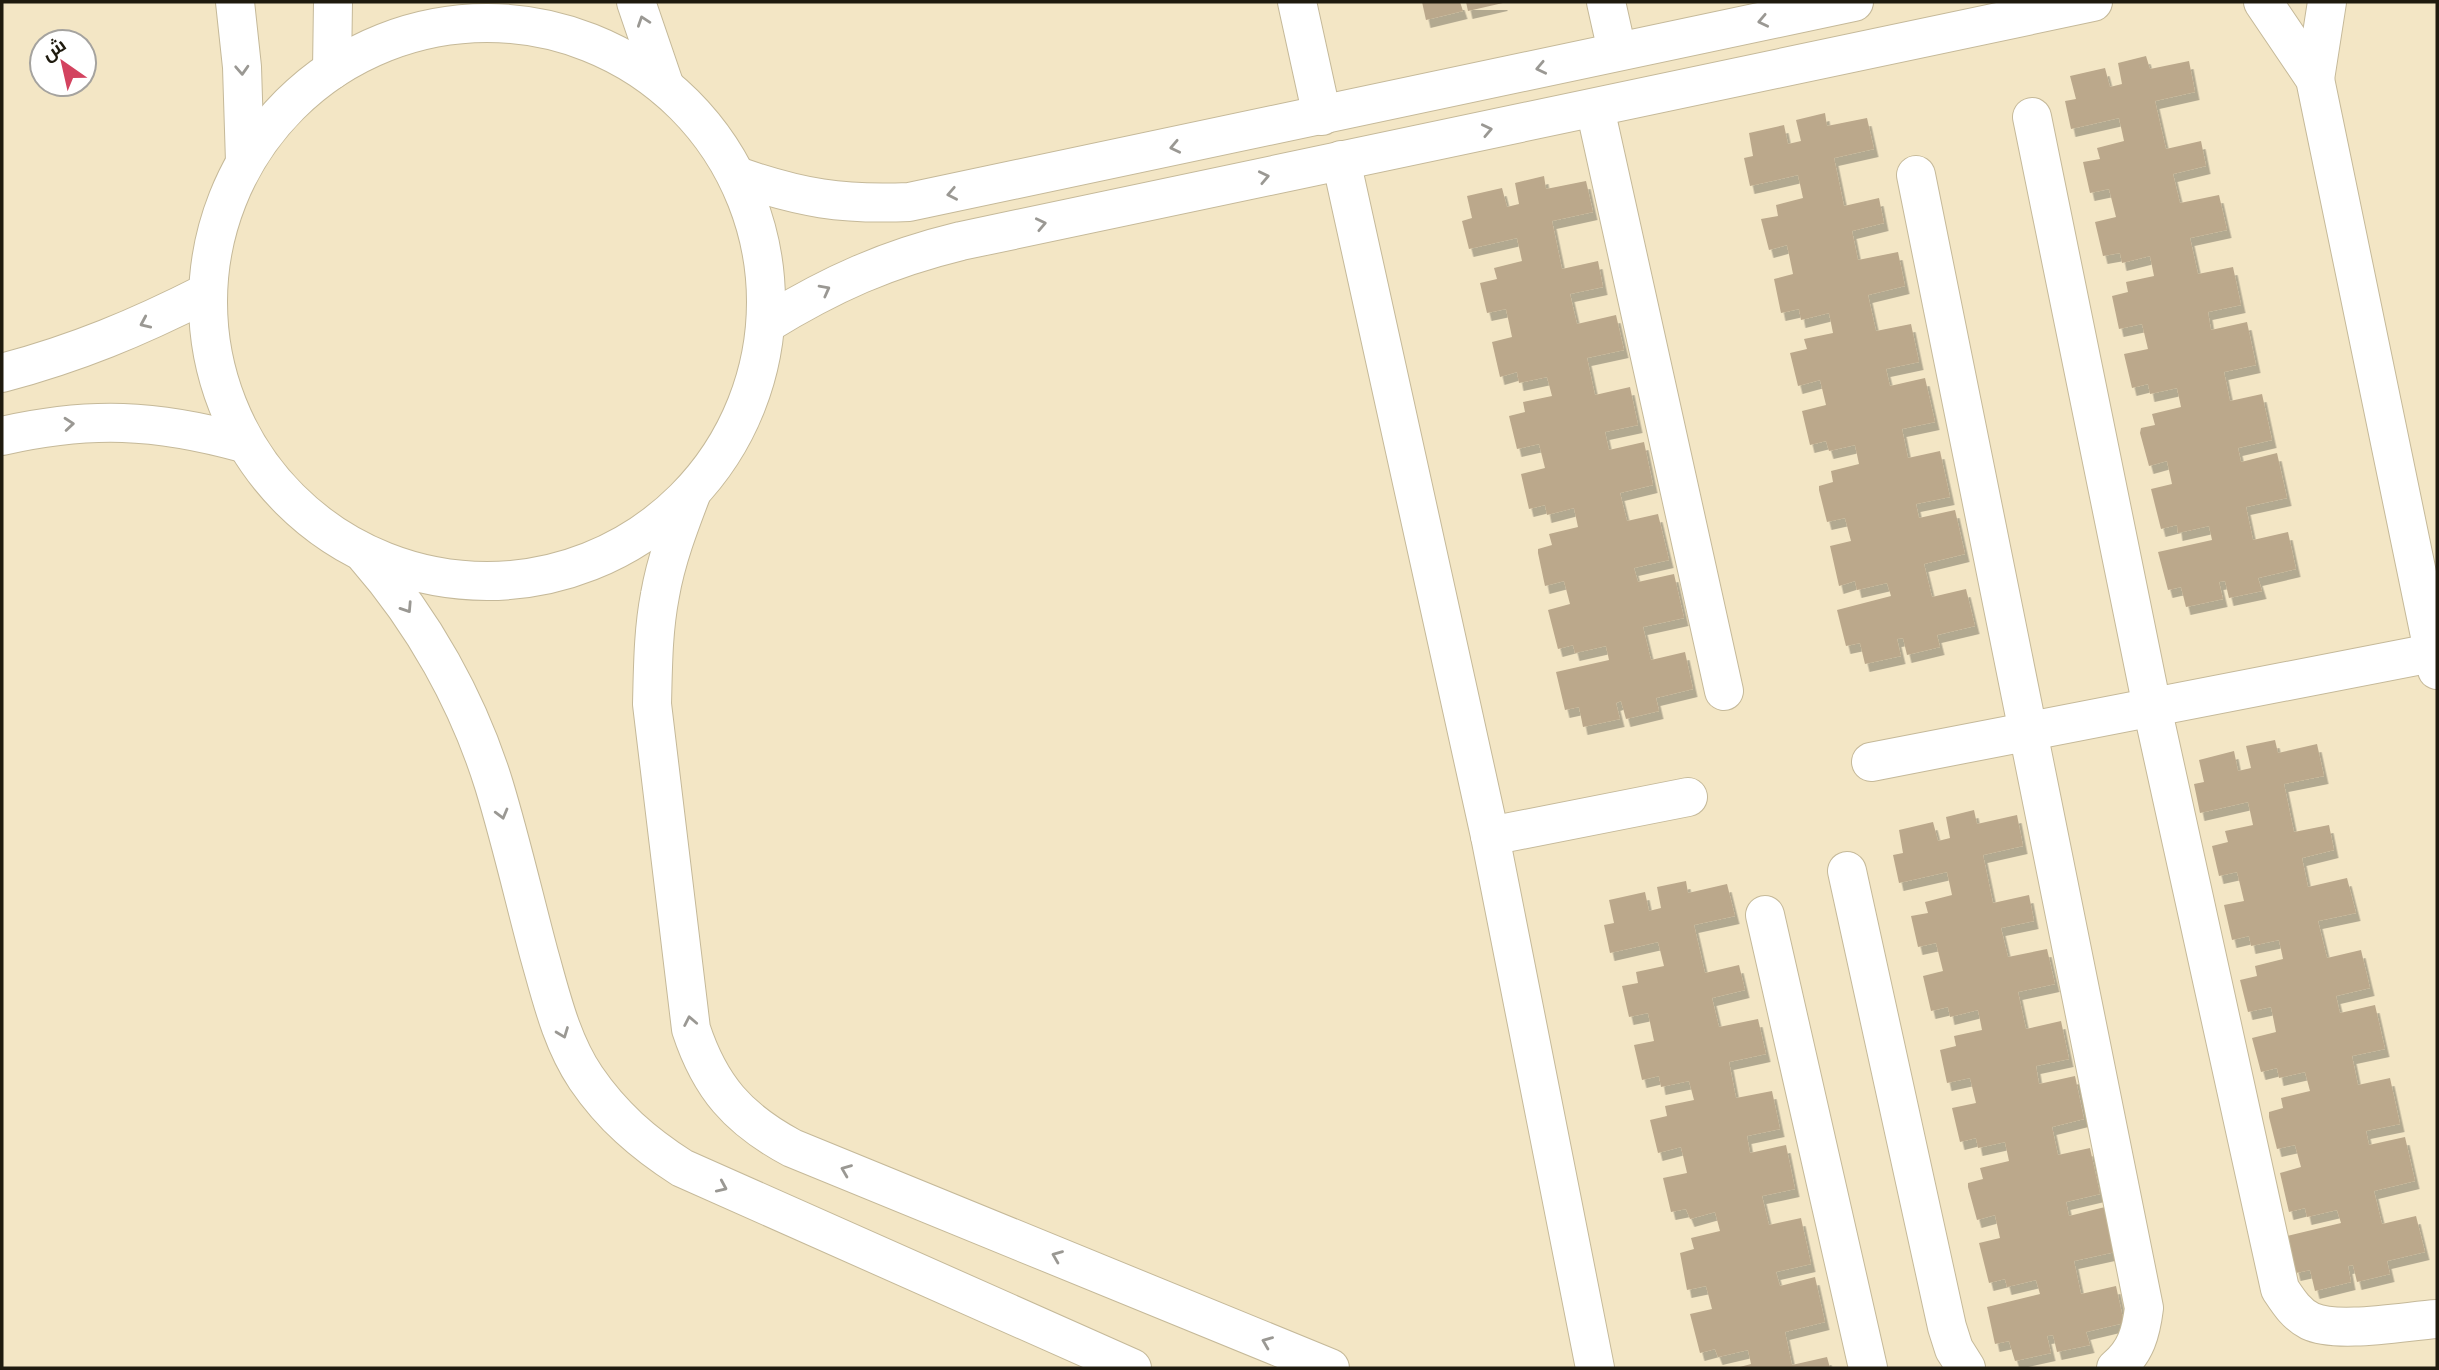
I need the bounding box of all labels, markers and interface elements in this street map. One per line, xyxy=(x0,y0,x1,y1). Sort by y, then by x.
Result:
one-way arrow xyxy=(1757,12,1769,27)
one-way arrow xyxy=(637,15,651,28)
north arrow xyxy=(28,28,98,98)
text: ش xyxy=(37,33,70,66)
one-way arrow xyxy=(1535,59,1547,74)
one-way arrow xyxy=(234,64,249,75)
one-way arrow xyxy=(1481,124,1493,139)
one-way arrow xyxy=(1169,138,1181,153)
one-way arrow xyxy=(1258,170,1270,185)
one-way arrow xyxy=(946,185,958,200)
one-way arrow xyxy=(1035,217,1047,232)
one-way arrow xyxy=(817,285,830,298)
one-way arrow xyxy=(140,315,152,329)
one-way arrow xyxy=(64,417,75,432)
one-way arrow xyxy=(399,601,412,614)
one-way arrow xyxy=(494,808,508,820)
one-way arrow xyxy=(684,1015,699,1027)
one-way arrow xyxy=(555,1026,569,1038)
one-way arrow xyxy=(841,1164,853,1178)
one-way arrow xyxy=(715,1179,727,1193)
one-way arrow xyxy=(1051,1250,1064,1264)
one-way arrow xyxy=(1262,1337,1274,1351)

